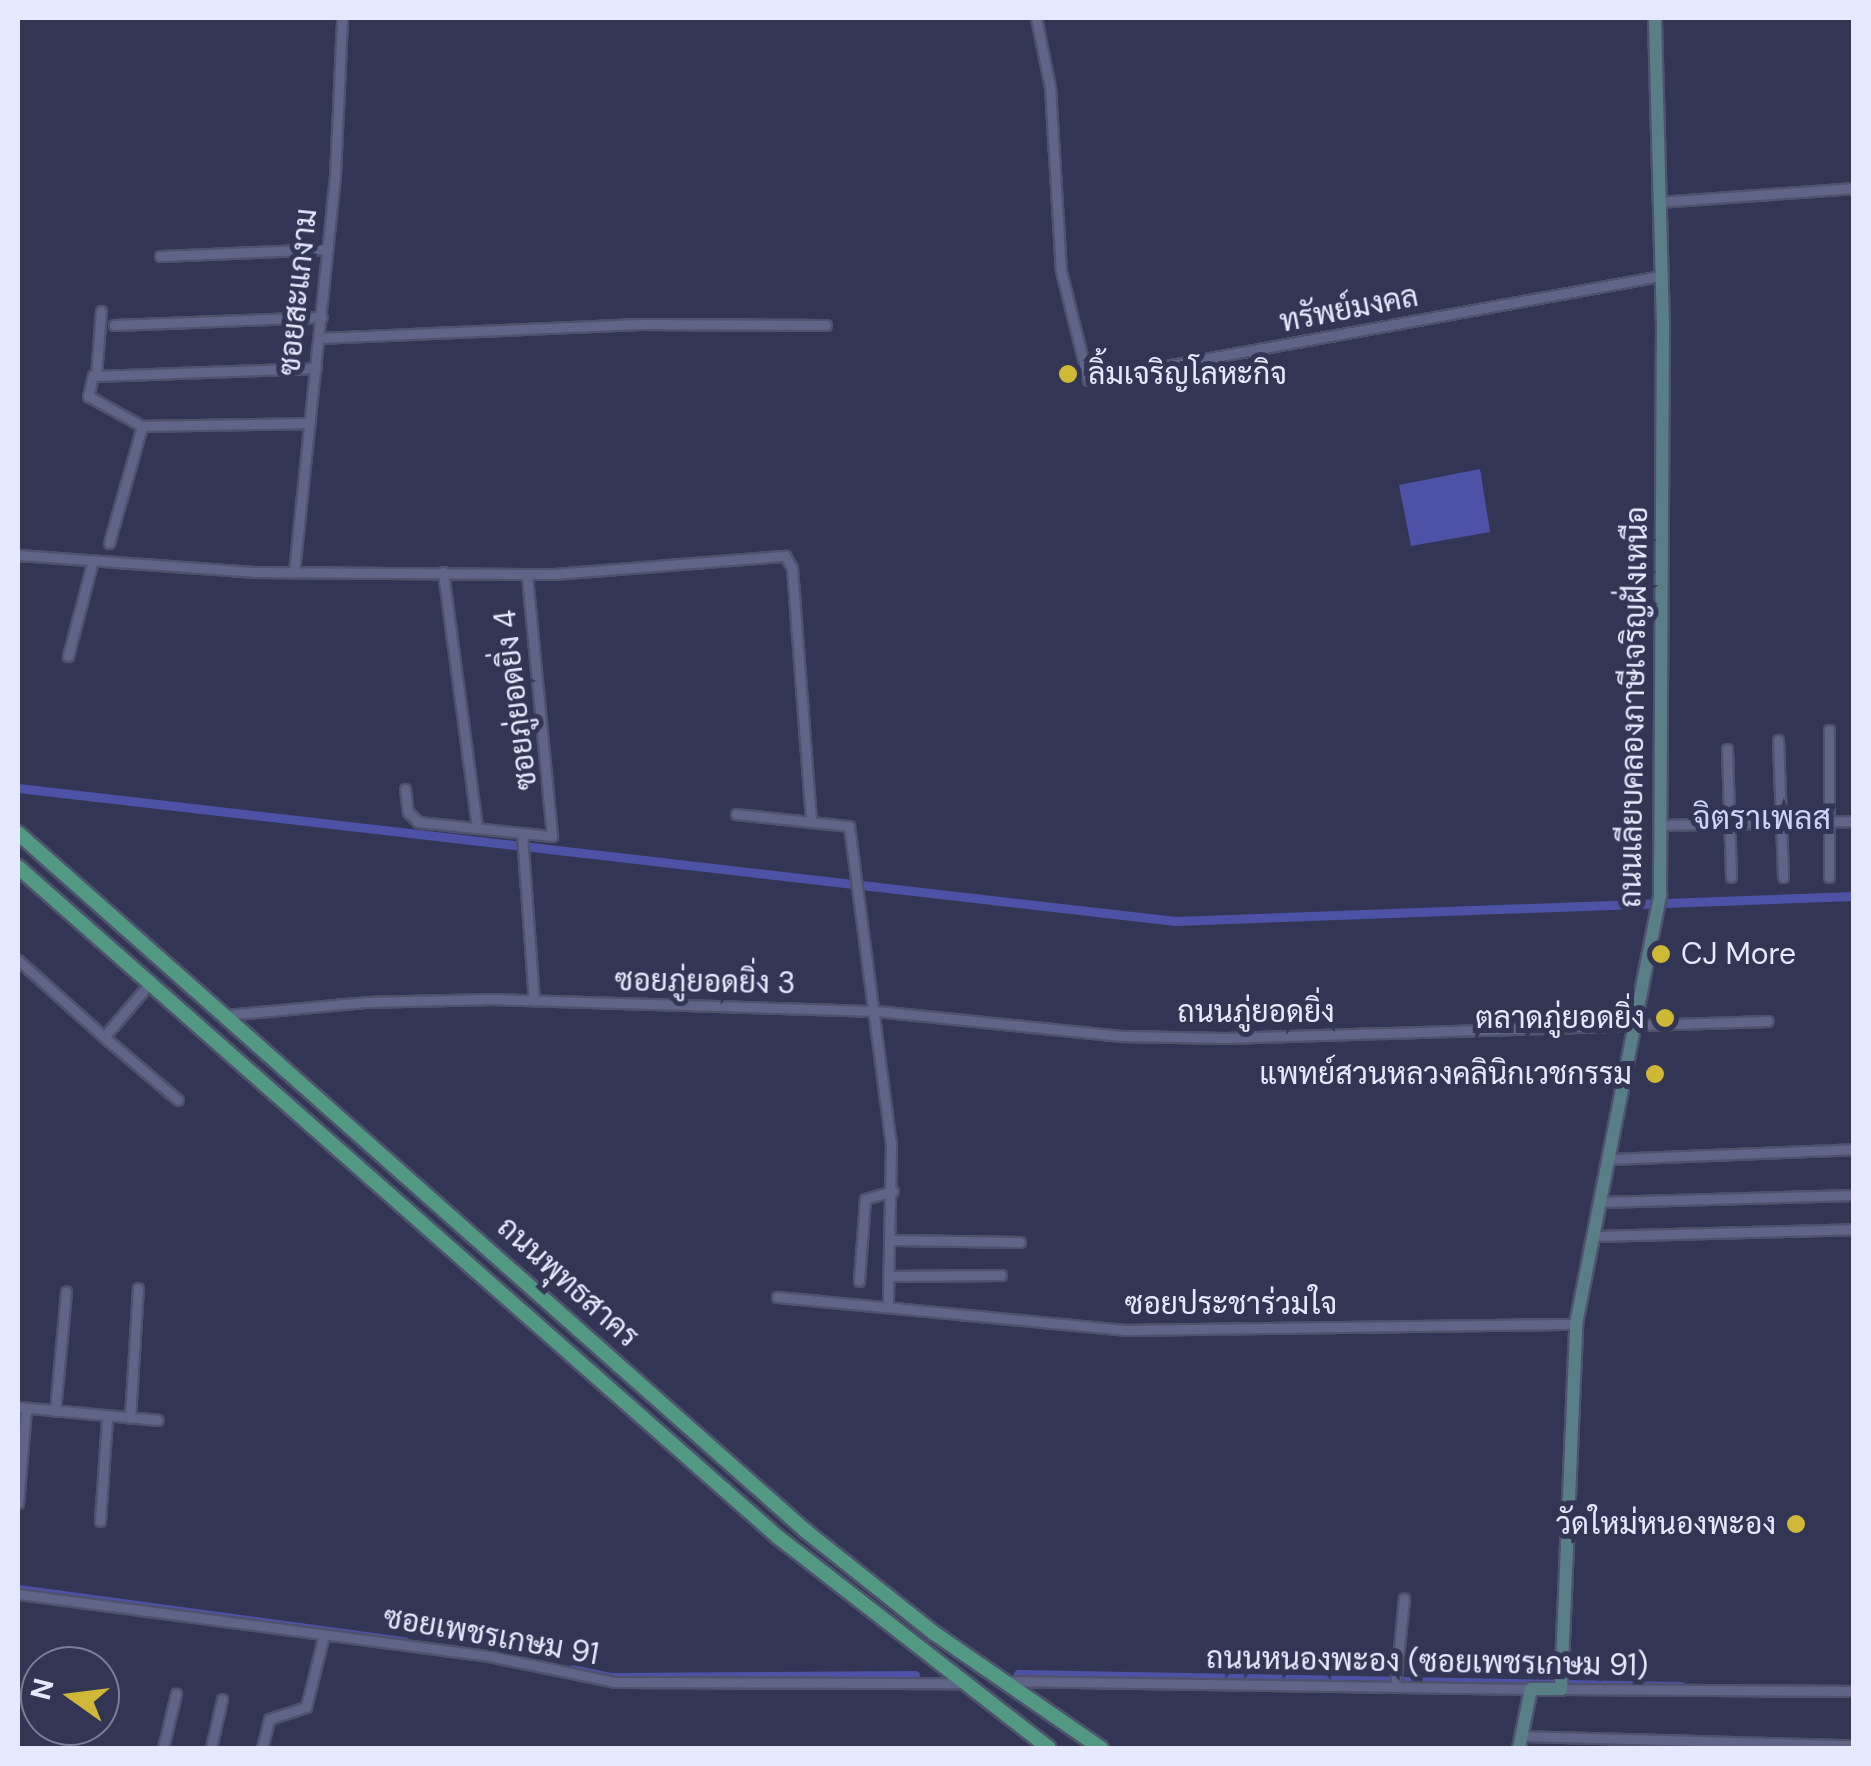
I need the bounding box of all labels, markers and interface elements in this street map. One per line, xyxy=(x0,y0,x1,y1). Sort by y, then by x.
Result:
street label: ซอยสะแกงาม xyxy=(271,207,325,377)
street label: ทรัพย์มงคล xyxy=(1277,278,1421,340)
place label: ลิ้มเจริญโลหะกิจ xyxy=(1088,356,1287,392)
marker: ลิ้มเจริญโลหะกิจ xyxy=(1057,363,1079,385)
street label: ถนนเลียบคลองภาษีเจริญฝั่งเหนือ xyxy=(1612,506,1656,908)
street label: ซอยภู่ยอดยิ่ง 4 xyxy=(487,608,545,792)
district label: จิตราเพลส xyxy=(1693,799,1831,837)
place label: CJ More xyxy=(1681,936,1796,972)
marker: CJ More xyxy=(1650,943,1672,965)
street label: ซอยภู่ยอดยิ่ง 3 xyxy=(614,962,796,1002)
street label: ถนนภู่ยอดยิ่ง xyxy=(1177,994,1335,1030)
place label: ตลาดภู่ยอดยิ่ง xyxy=(1475,1000,1645,1036)
marker: ตลาดภู่ยอดยิ่ง xyxy=(1654,1007,1676,1029)
place label: แพทย์สวนหลวงคลินิกเวชกรรม xyxy=(1259,1056,1632,1092)
marker: แพทย์สวนหลวงคลินิกเวชกรรม xyxy=(1642,1061,1668,1087)
street label: ถนนพุทธสาคร xyxy=(490,1209,646,1355)
street label: ซอยประชาร่วมใจ xyxy=(1125,1286,1337,1322)
place label: วัดใหม่หนองพะอง xyxy=(1556,1506,1776,1542)
marker: วัดใหม่หนองพะอง xyxy=(1785,1513,1807,1535)
street label: ซอยเพชรเกษม 91 xyxy=(381,1599,601,1673)
street label: ถนนหนองพะอง (ซอยเพชรเกษม 91) xyxy=(1206,1640,1648,1684)
north arrow xyxy=(20,1646,120,1746)
text: N xyxy=(22,1675,63,1703)

